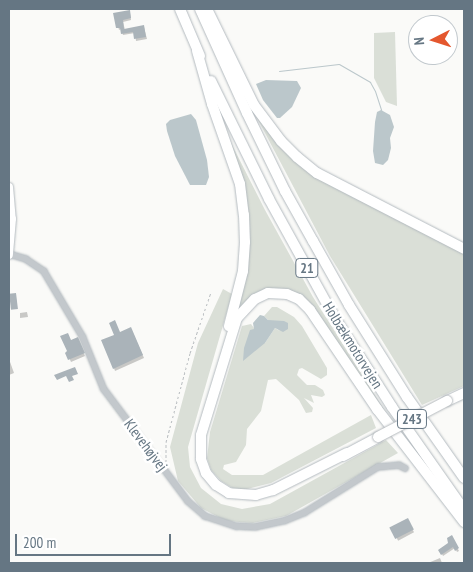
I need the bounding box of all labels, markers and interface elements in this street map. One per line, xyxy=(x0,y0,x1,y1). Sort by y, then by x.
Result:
north arrow xyxy=(408,15,458,65)
text: N xyxy=(410,37,428,46)
road number: 21 xyxy=(294,256,320,280)
street label: Holbækmotorvejen xyxy=(319,298,387,392)
road number: 243 xyxy=(396,408,428,430)
street label: Klevehøjvej xyxy=(121,415,171,475)
scale bar xyxy=(18,524,174,556)
text: 200 m xyxy=(23,533,56,552)

